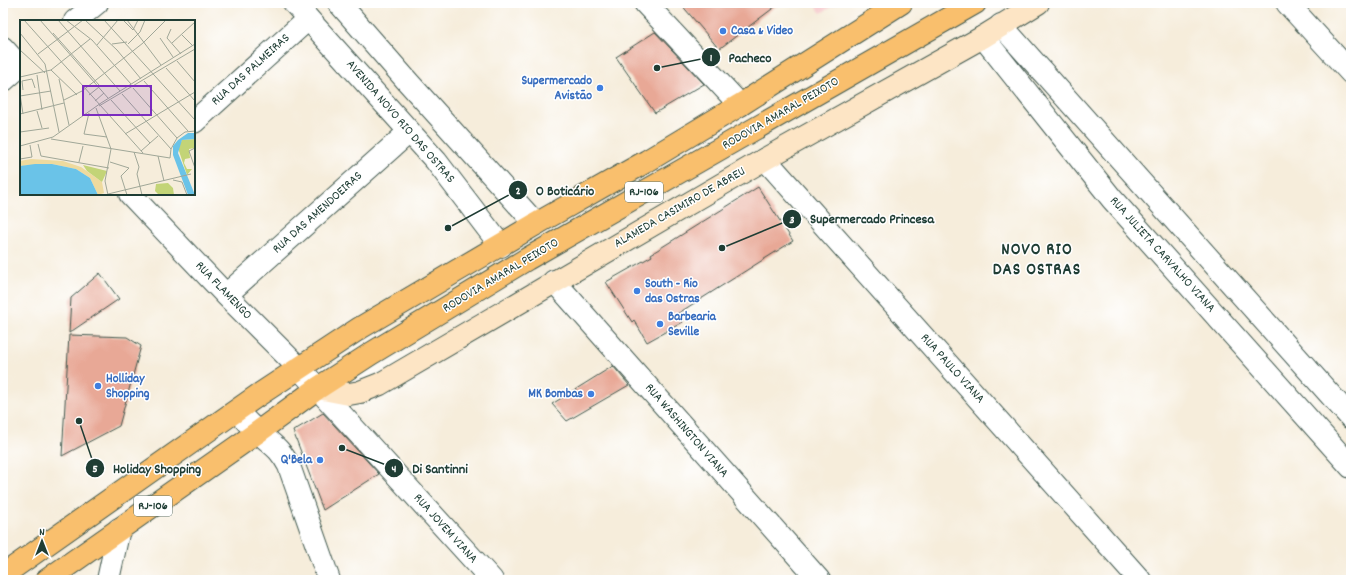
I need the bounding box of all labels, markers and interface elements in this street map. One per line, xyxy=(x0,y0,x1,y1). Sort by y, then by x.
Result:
inset map xyxy=(20,20,195,195)
place label: Casa & Video xyxy=(731,22,793,41)
marker: Casa & Video xyxy=(718,26,728,36)
street label: RUA DAS PALMEIRAS xyxy=(207,29,295,111)
callout: Pacheco xyxy=(701,44,780,70)
text: Pacheco xyxy=(729,49,771,69)
text: 1 xyxy=(710,50,713,67)
street label: AVENIDA NOVO RIO DAS OSTRAS xyxy=(341,56,459,188)
place label: Supermercado Avistão xyxy=(521,72,592,106)
street label: RODOVIA AMARAL PEIXOTO xyxy=(719,73,843,155)
marker: Supermercado Avistão xyxy=(595,83,605,93)
street label: ALAMEDA CASIMIRO DE ABREU xyxy=(611,163,749,253)
street label: RUA DAS AMENDOEIRAS xyxy=(269,167,367,259)
callout: O Boticário xyxy=(508,177,603,203)
text: O Boticário xyxy=(536,182,594,202)
road number: RJ-106 xyxy=(625,182,663,202)
text: 2 xyxy=(515,183,521,200)
street label: RUA JULIETA CARVALHO VIANA xyxy=(1105,193,1219,317)
callout: Supermercado Princesa xyxy=(782,206,942,232)
text: Supermercado Princesa xyxy=(810,210,935,230)
text: 3 xyxy=(789,212,795,229)
street label: RODOVIA AMARAL PEIXOTO xyxy=(439,234,563,318)
district label: NOVO RIO DAS OSTRAS xyxy=(993,239,1081,283)
street label: RUA FLAMENGO xyxy=(190,257,256,325)
place label: South - Rio das Ostras xyxy=(645,275,700,309)
marker: South - Rio das Ostras xyxy=(632,286,642,296)
place label: Barbearia Seville xyxy=(668,308,717,342)
marker: Barbearia Seville xyxy=(655,319,665,329)
street label: RUA PAULO VIANA xyxy=(915,330,989,408)
place label: Holliday Shopping xyxy=(106,370,150,404)
street label: RUA WASHINGTON VIANA xyxy=(640,380,732,482)
marker: Holliday Shopping xyxy=(93,381,103,391)
place label: MK Bombas xyxy=(528,385,584,404)
marker: MK Bombas xyxy=(586,389,596,399)
place label: Q'Bela xyxy=(281,451,313,470)
callout: Holiday Shopping xyxy=(85,455,209,481)
marker: Q'Bela xyxy=(315,455,325,465)
callout: Di Santinni xyxy=(384,455,475,481)
text: Holiday Shopping xyxy=(113,460,201,480)
text: Di Santinni xyxy=(412,460,468,480)
text: 5 xyxy=(92,461,98,478)
text: 4 xyxy=(392,461,397,478)
street label: RUA JOVEM VIANA xyxy=(408,490,482,568)
road number: RJ-106 xyxy=(134,496,172,516)
north arrow xyxy=(22,521,62,561)
text: N xyxy=(39,525,45,541)

